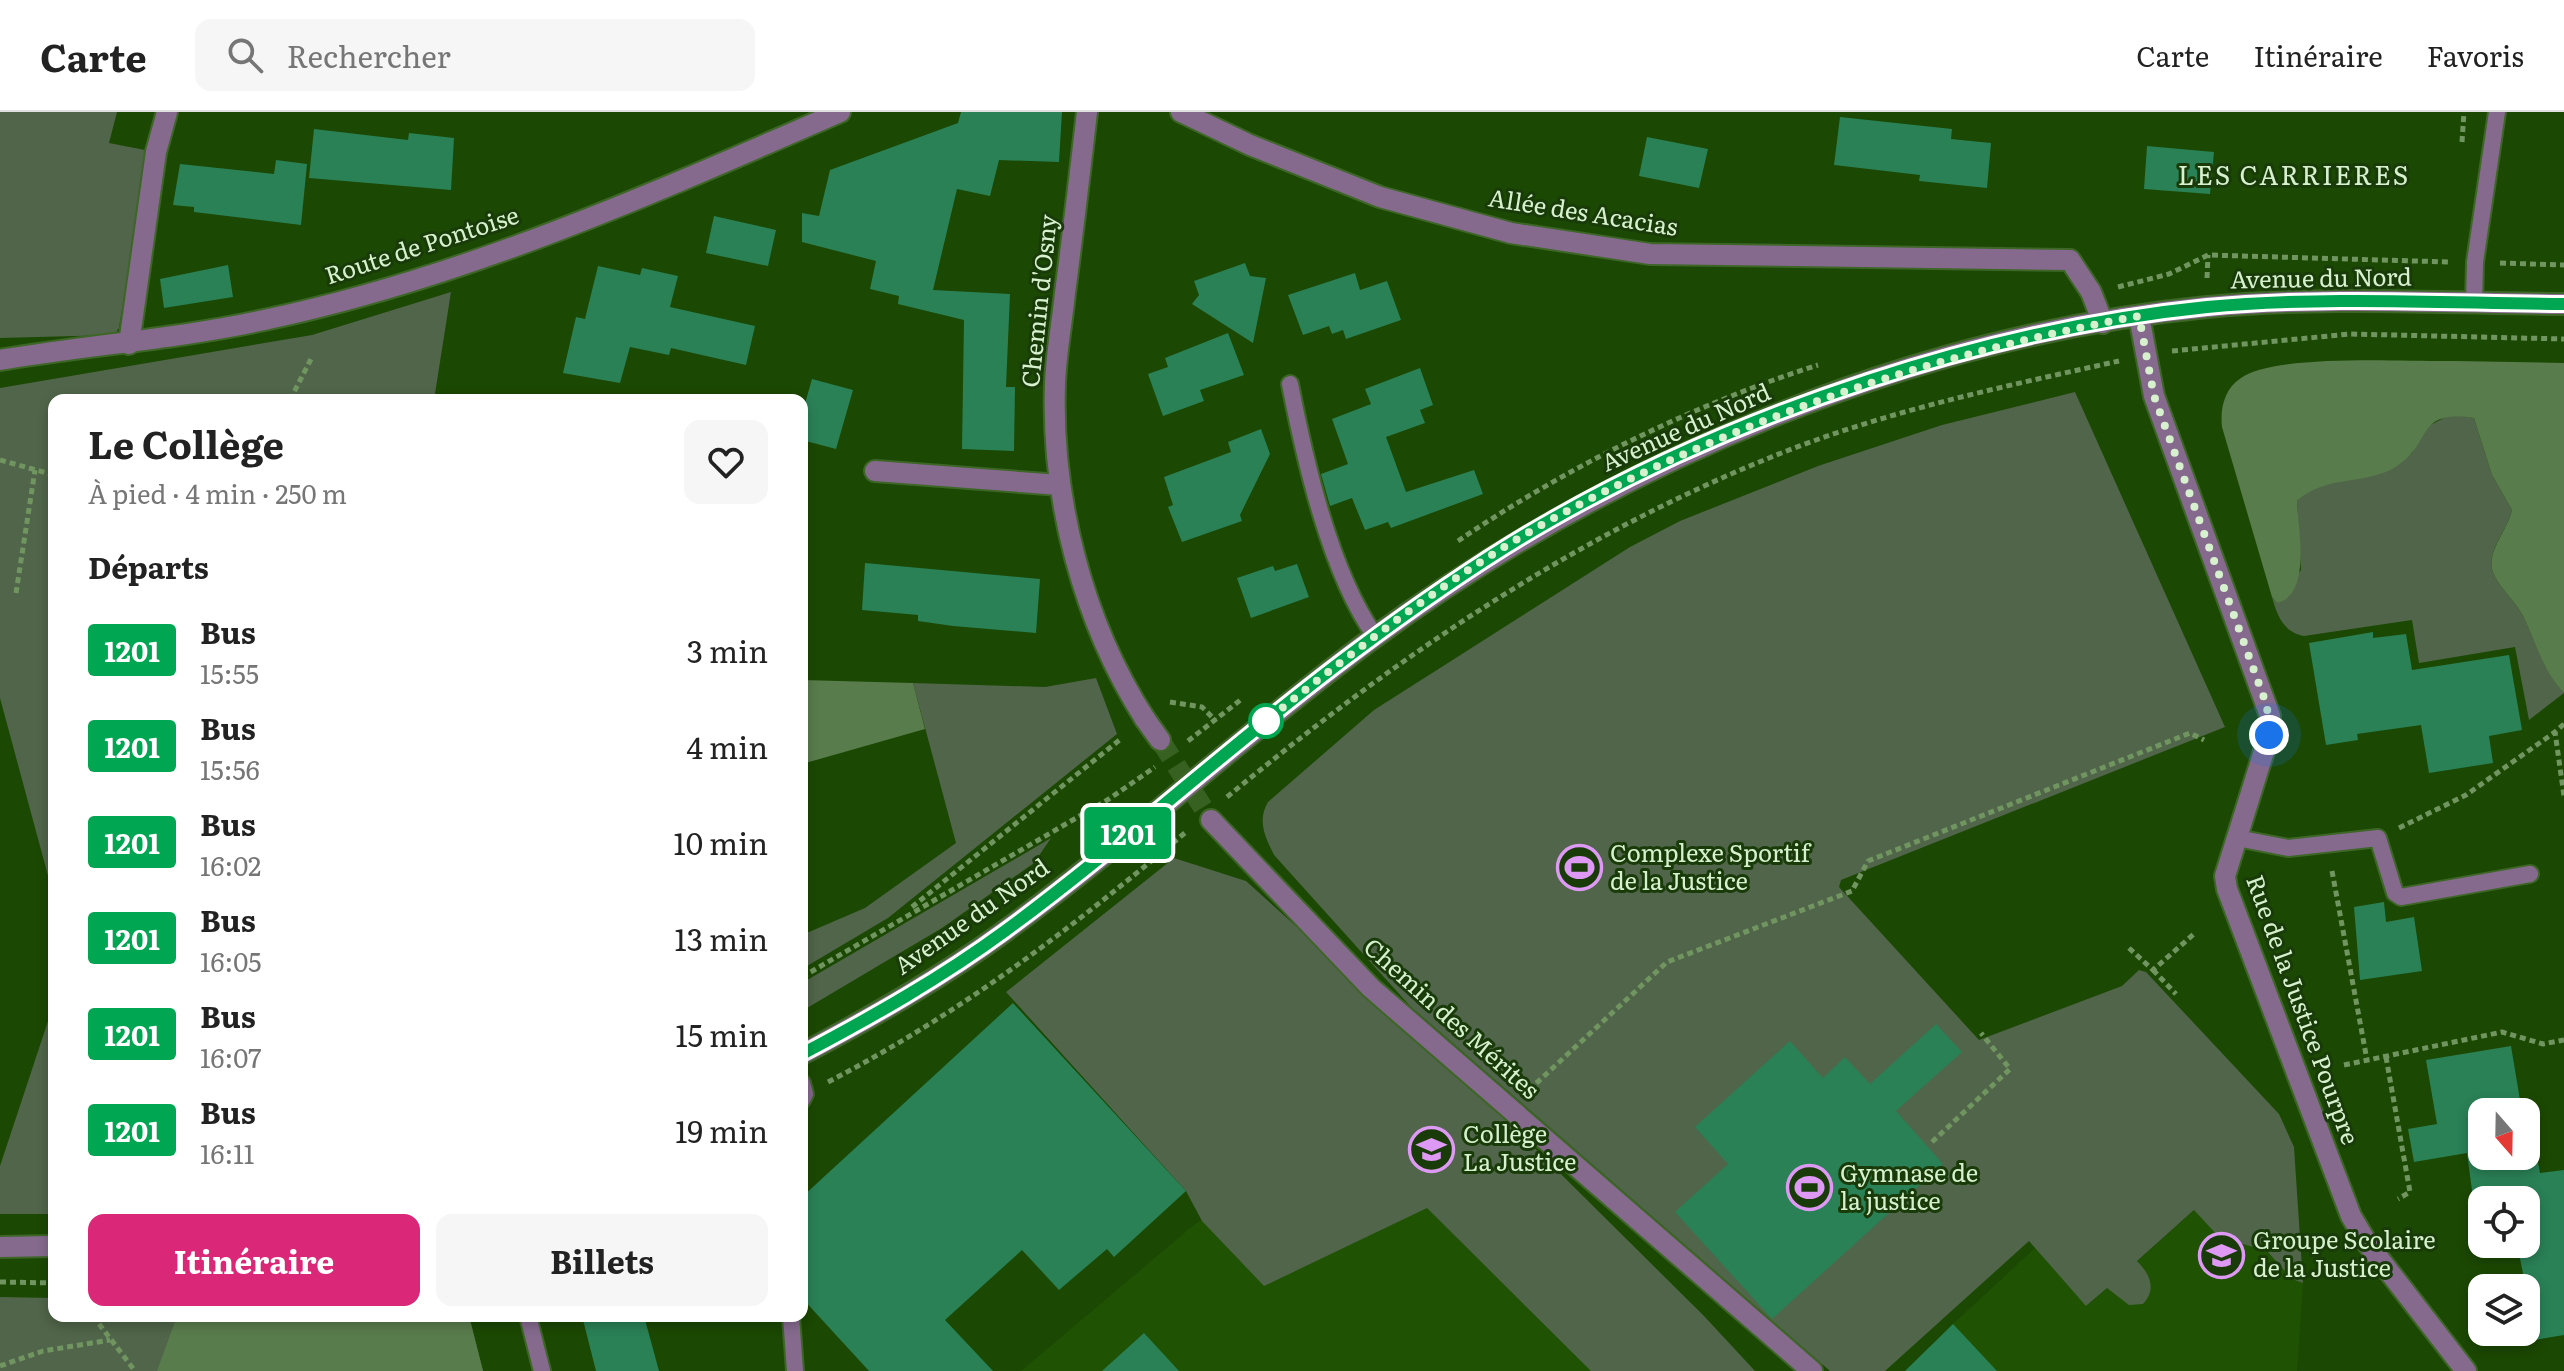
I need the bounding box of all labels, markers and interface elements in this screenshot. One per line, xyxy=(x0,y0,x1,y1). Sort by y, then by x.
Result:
search box xyxy=(195,19,755,91)
text: Carte xyxy=(40,27,147,84)
icon: search xyxy=(223,33,267,77)
text: Rechercher xyxy=(287,33,451,77)
text: Carte xyxy=(2136,34,2209,76)
text: Itinéraire xyxy=(2253,34,2383,76)
text: Favoris xyxy=(2427,34,2524,76)
district label: LES CARRIERES xyxy=(2178,154,2410,193)
street label: Allée des Acacias xyxy=(1486,178,1681,243)
street label: Route de Pontoise xyxy=(320,196,523,291)
street label: Chemin d'Osny xyxy=(1011,212,1064,389)
street label: Avenue du Nord xyxy=(2230,257,2412,296)
street label: Avenue du Nord xyxy=(1595,373,1775,479)
text: Le Collège xyxy=(88,414,284,471)
button: heart xyxy=(684,420,768,504)
text: À pied · 4 min · 250 m xyxy=(88,473,347,512)
text: Départs xyxy=(88,544,209,588)
text: Bus xyxy=(200,609,256,653)
text: 3 min xyxy=(687,628,768,672)
text: 1201 xyxy=(104,629,160,671)
text: 15:55 xyxy=(200,653,259,692)
unlabelled marker xyxy=(1249,704,1283,738)
text: Bus xyxy=(200,705,256,749)
your location xyxy=(2249,715,2289,755)
text: 4 min xyxy=(687,724,768,768)
text: 1201 xyxy=(104,725,160,767)
text: 15:56 xyxy=(200,749,260,788)
text: Bus xyxy=(200,801,256,845)
line badge: 1201 xyxy=(1072,807,1184,859)
text: 1201 xyxy=(1100,812,1156,854)
text: 10 min xyxy=(674,820,768,864)
text: 1201 xyxy=(104,821,160,863)
place label: Complexe Sportif de la Justice xyxy=(1610,834,1812,897)
sports icon: Complexe Sportif de la Justice xyxy=(1555,844,1603,892)
text: 16:02 xyxy=(200,845,261,884)
street label: Avenue du Nord xyxy=(886,848,1055,981)
street label: Rue de la Justice Pourpre xyxy=(2239,869,2369,1149)
text: Bus xyxy=(200,897,256,941)
text: 13 min xyxy=(675,916,768,960)
text: 1201 xyxy=(104,917,160,959)
street label: Chemin des Mérites xyxy=(1357,929,1548,1106)
text: 16:05 xyxy=(200,941,261,980)
text: Bus xyxy=(200,993,256,1037)
text: 15 min xyxy=(676,1012,768,1056)
text: 1201 xyxy=(104,1013,160,1055)
text: 16:07 xyxy=(200,1037,261,1076)
text: Bus xyxy=(200,1089,256,1133)
north arrow xyxy=(2468,1098,2540,1170)
map controls xyxy=(2468,1098,2540,1346)
text: 19 min xyxy=(675,1108,768,1152)
text: 1201 xyxy=(104,1109,160,1151)
place label: Collège La Justice xyxy=(1463,1115,1577,1178)
school or university icon: Collège La Justice xyxy=(1408,1125,1456,1173)
text: 16:11 xyxy=(200,1133,254,1172)
place label: Gymnase de la justice xyxy=(1840,1154,1978,1217)
sports icon: Gymnase de la justice xyxy=(1785,1164,1833,1212)
button: locate xyxy=(2468,1186,2540,1258)
button: Itinéraire xyxy=(88,1214,420,1306)
button: Billets xyxy=(436,1214,768,1306)
place label: Groupe Scolaire de la Justice xyxy=(2253,1221,2436,1284)
school or university icon: Groupe Scolaire de la Justice xyxy=(2198,1231,2246,1279)
button: layers xyxy=(2468,1274,2540,1346)

